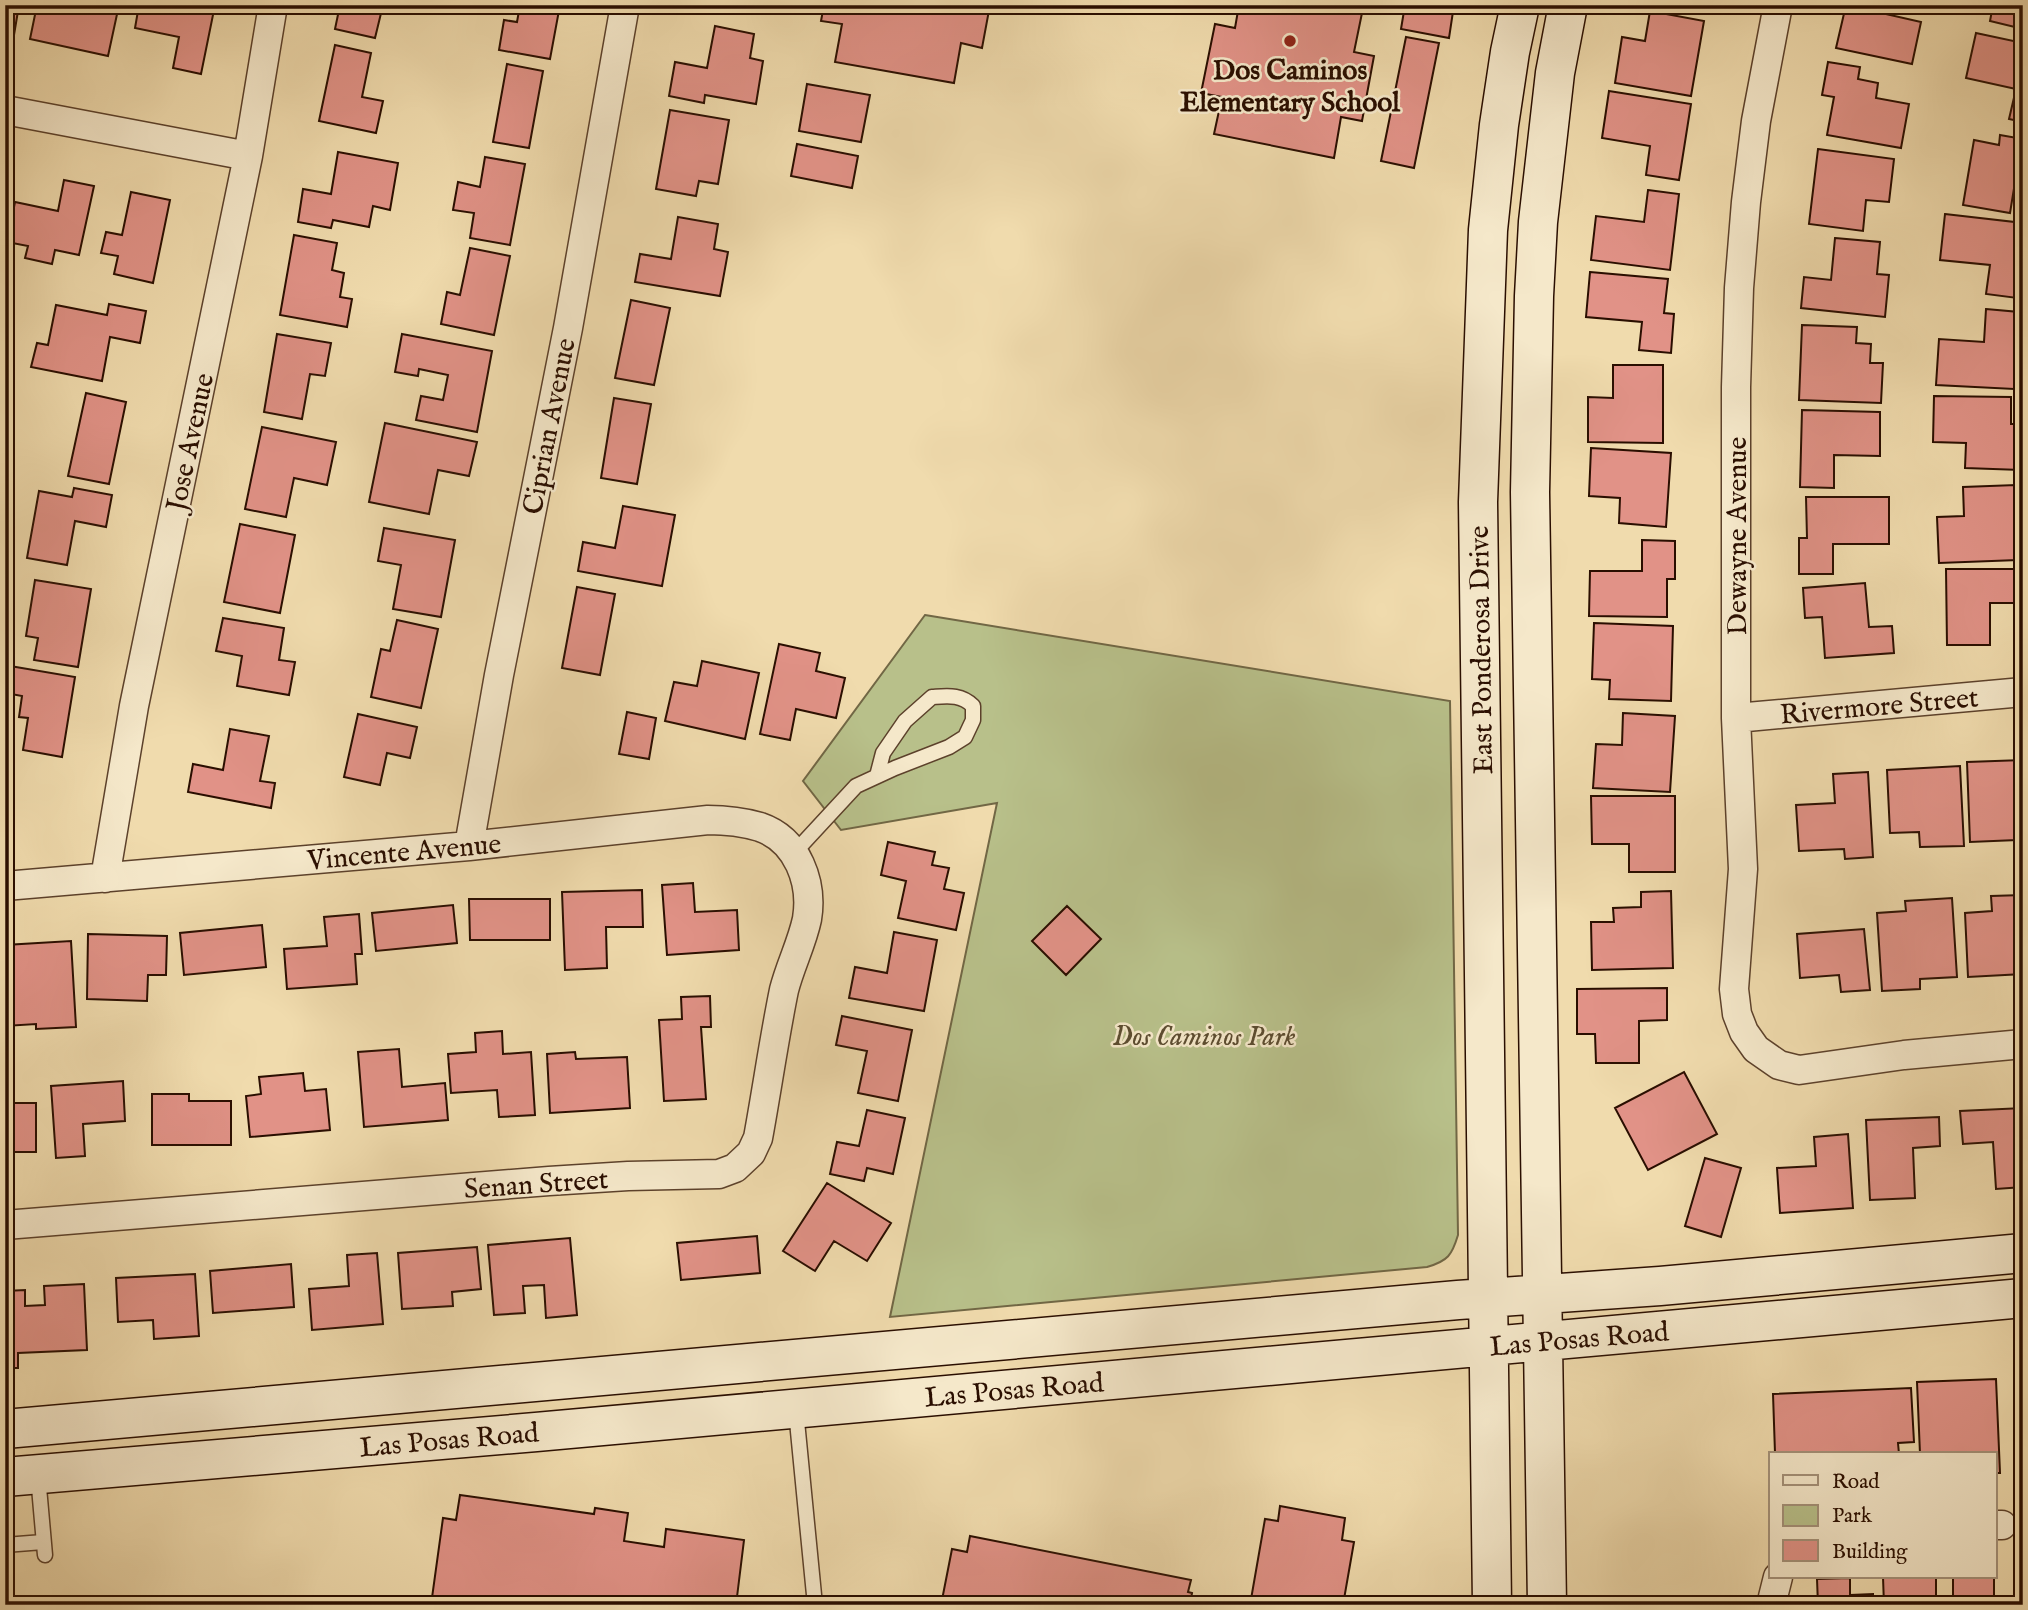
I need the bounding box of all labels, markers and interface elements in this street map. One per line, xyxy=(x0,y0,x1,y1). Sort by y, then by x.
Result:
marker: Dos Caminos Elementary School xyxy=(1282,33,1298,49)
place label: Dos Caminos Elementary School xyxy=(1180,54,1401,121)
street label: Ciprian Avenue xyxy=(516,335,585,518)
street label: Jose Avenue xyxy=(159,370,223,518)
street label: Dewayne Avenue xyxy=(1721,436,1756,635)
street label: East Ponderosa Drive xyxy=(1463,525,1502,775)
street label: Rivermore Street xyxy=(1778,681,1980,734)
street label: Vincente Avenue xyxy=(305,828,503,879)
park label: Dos Caminos Park xyxy=(1112,1020,1296,1055)
street label: Senan Street xyxy=(463,1163,610,1208)
street label: Las Posas Road xyxy=(1488,1315,1670,1366)
street label: Las Posas Road xyxy=(923,1366,1105,1417)
street label: Las Posas Road xyxy=(358,1416,540,1467)
legend xyxy=(1769,1452,1996,1578)
text: Road xyxy=(1832,1469,1880,1496)
text: Park xyxy=(1832,1503,1873,1530)
text: Building xyxy=(1832,1539,1908,1566)

